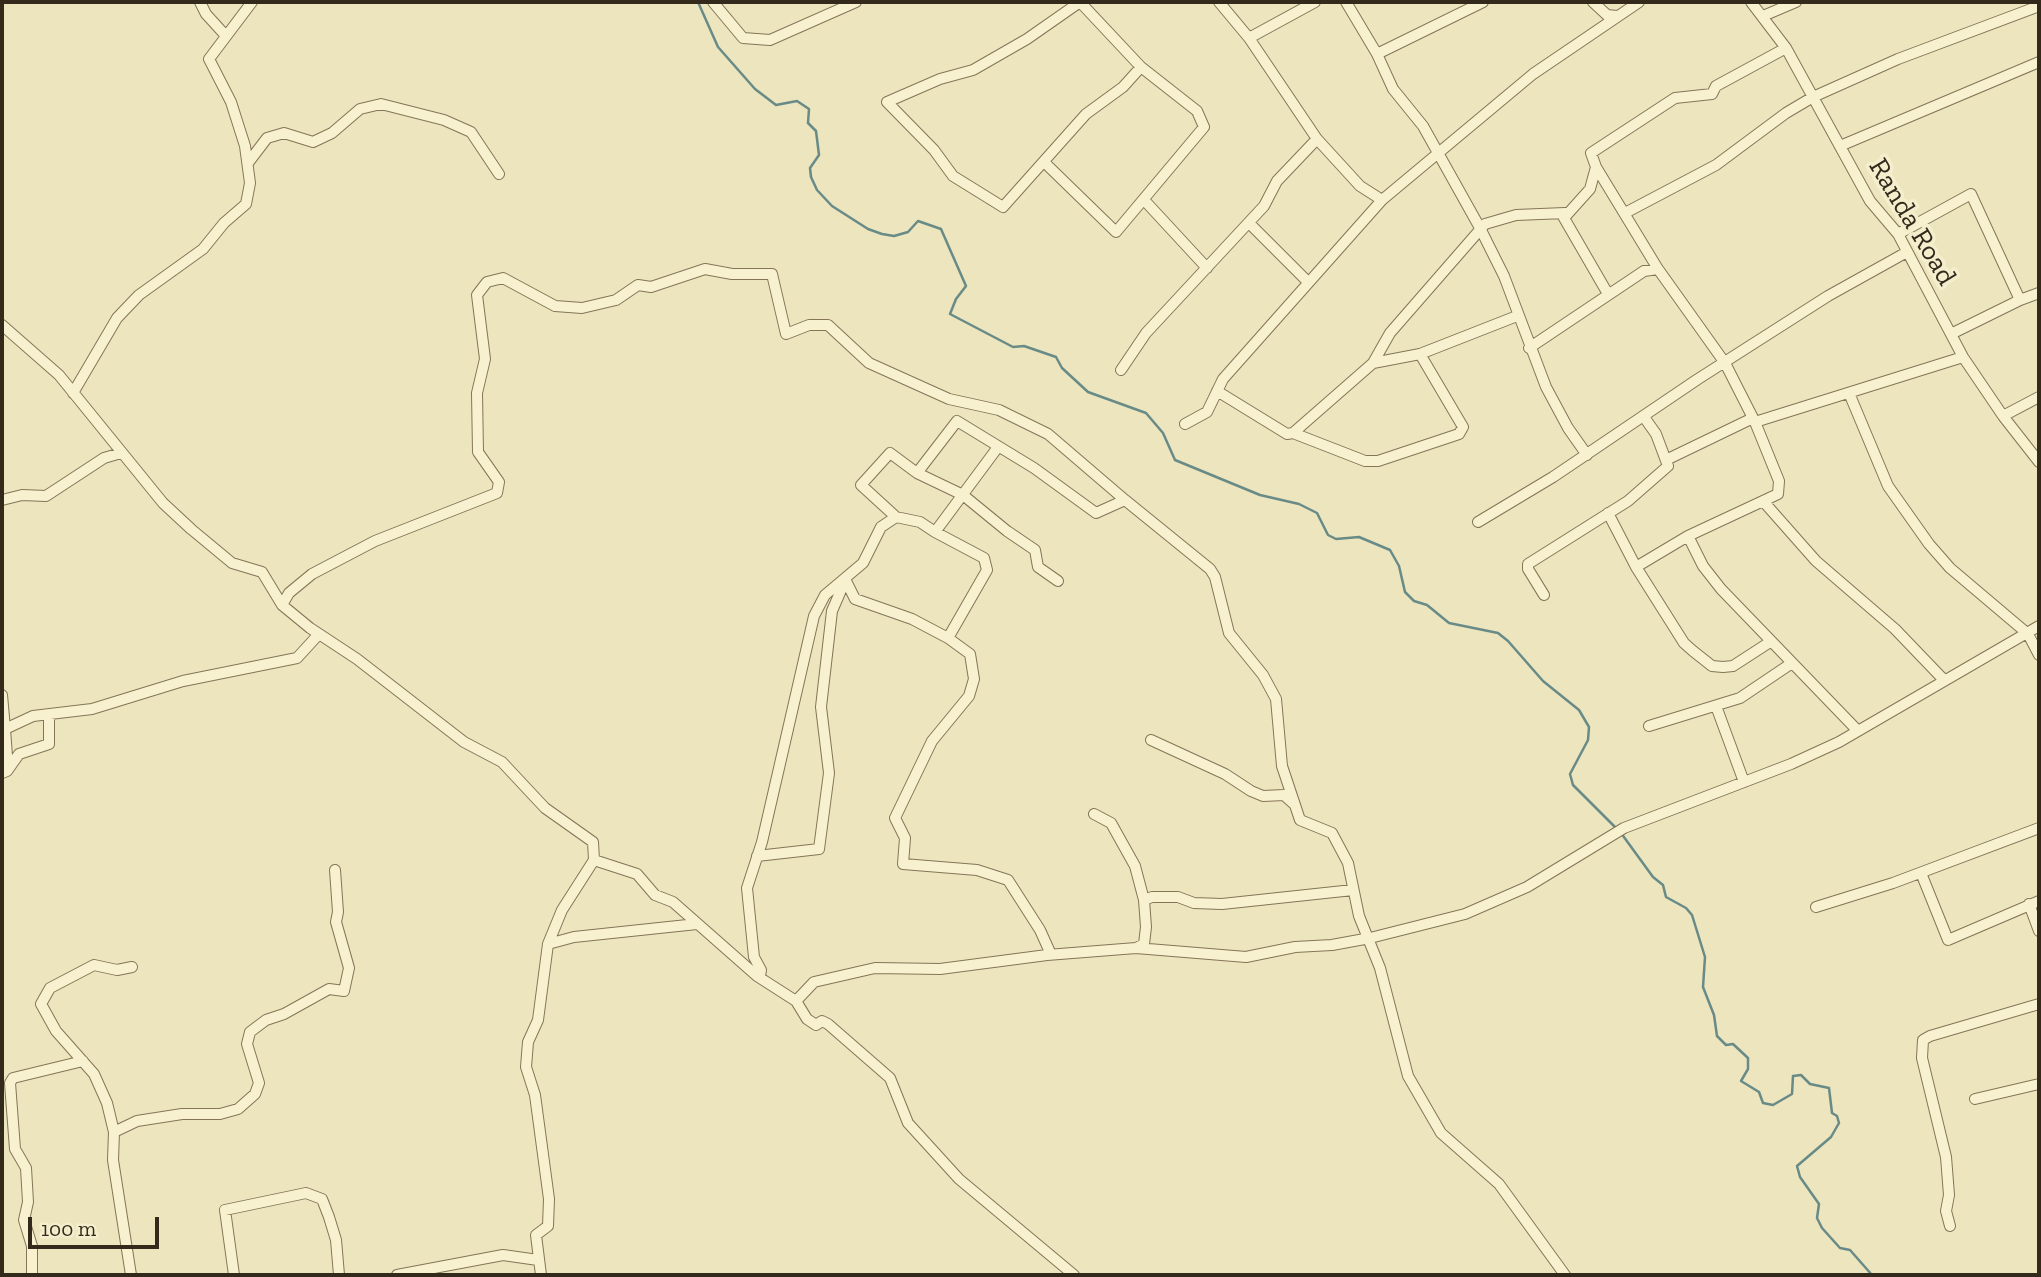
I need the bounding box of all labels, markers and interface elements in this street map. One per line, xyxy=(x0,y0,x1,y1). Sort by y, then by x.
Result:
street label: Randa Road xyxy=(1861,152,1963,292)
scale bar xyxy=(32,1204,163,1248)
text: 100 m xyxy=(41,1216,96,1241)

